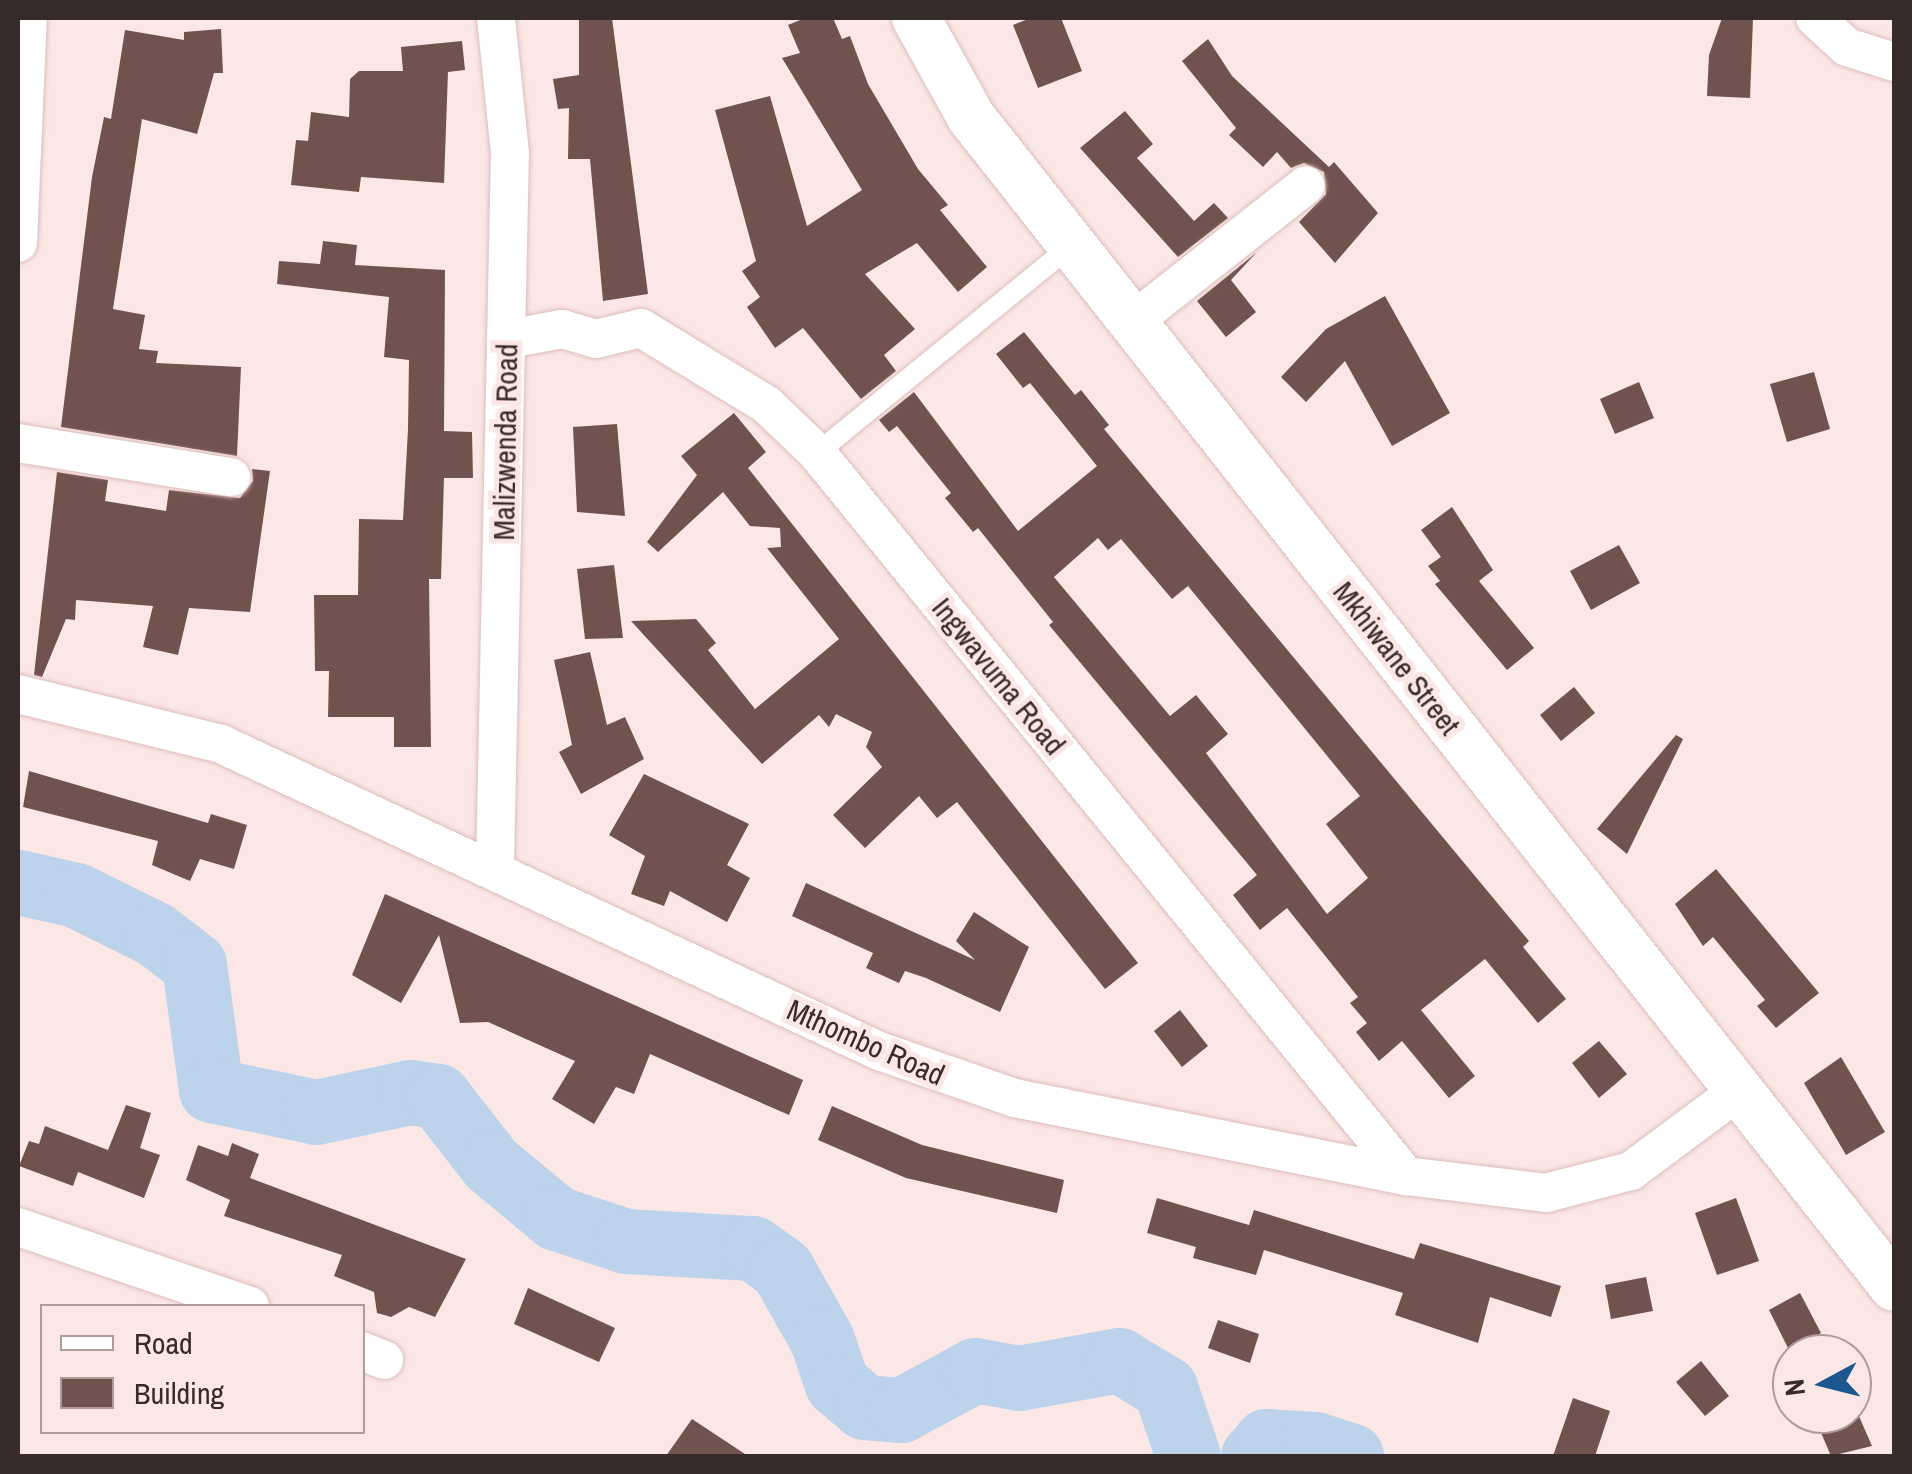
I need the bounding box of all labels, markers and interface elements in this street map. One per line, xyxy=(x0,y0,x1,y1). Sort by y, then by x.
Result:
street label: Malizwenda Road xyxy=(485,343,525,541)
street label: Mkhiwane Street xyxy=(1326,574,1468,742)
street label: Ingwavuma Road xyxy=(925,590,1073,762)
street label: Mthombo Road xyxy=(782,991,950,1093)
legend xyxy=(40,1304,365,1434)
text: Road xyxy=(134,1323,193,1363)
north arrow xyxy=(1772,1334,1872,1434)
text: Building xyxy=(134,1373,224,1413)
text: N xyxy=(1774,1377,1814,1398)

